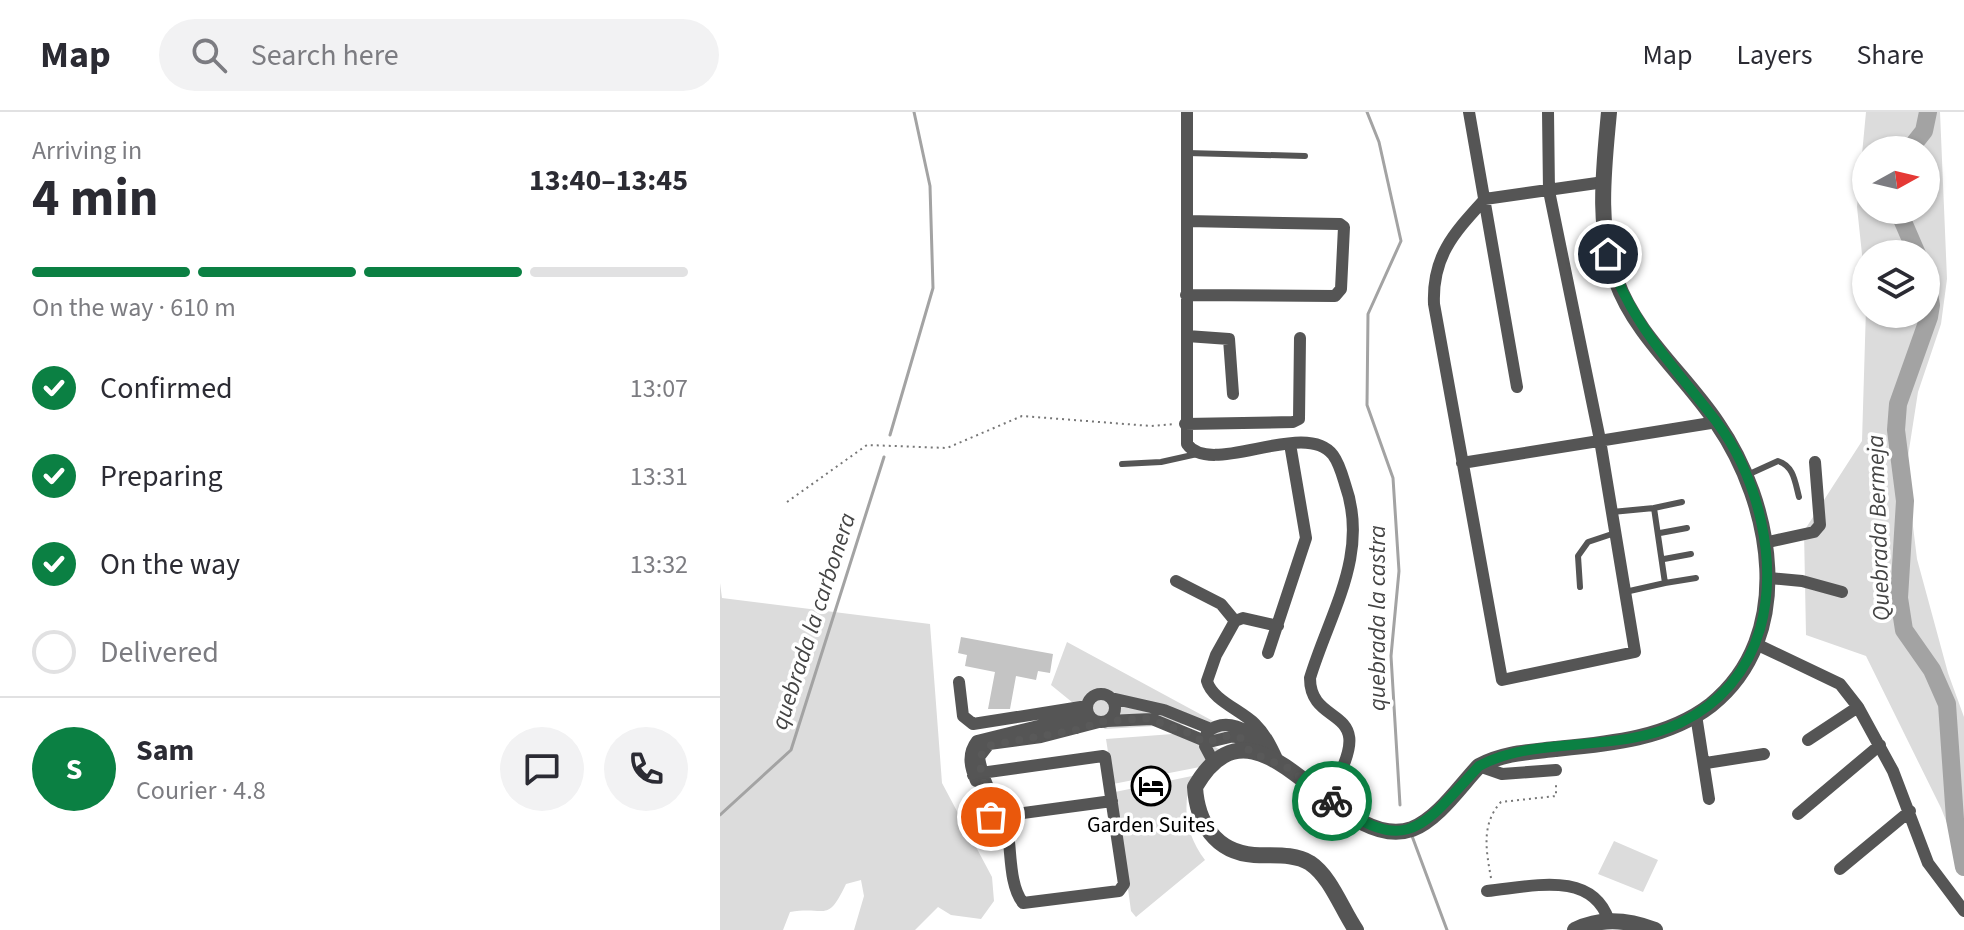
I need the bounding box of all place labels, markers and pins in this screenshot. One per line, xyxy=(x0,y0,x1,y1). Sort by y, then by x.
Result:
pin xyxy=(1574,220,1642,288)
hotel icon: Garden Suites xyxy=(1130,765,1172,807)
pin xyxy=(957,783,1025,851)
place label: Garden Suites xyxy=(1087,809,1215,841)

